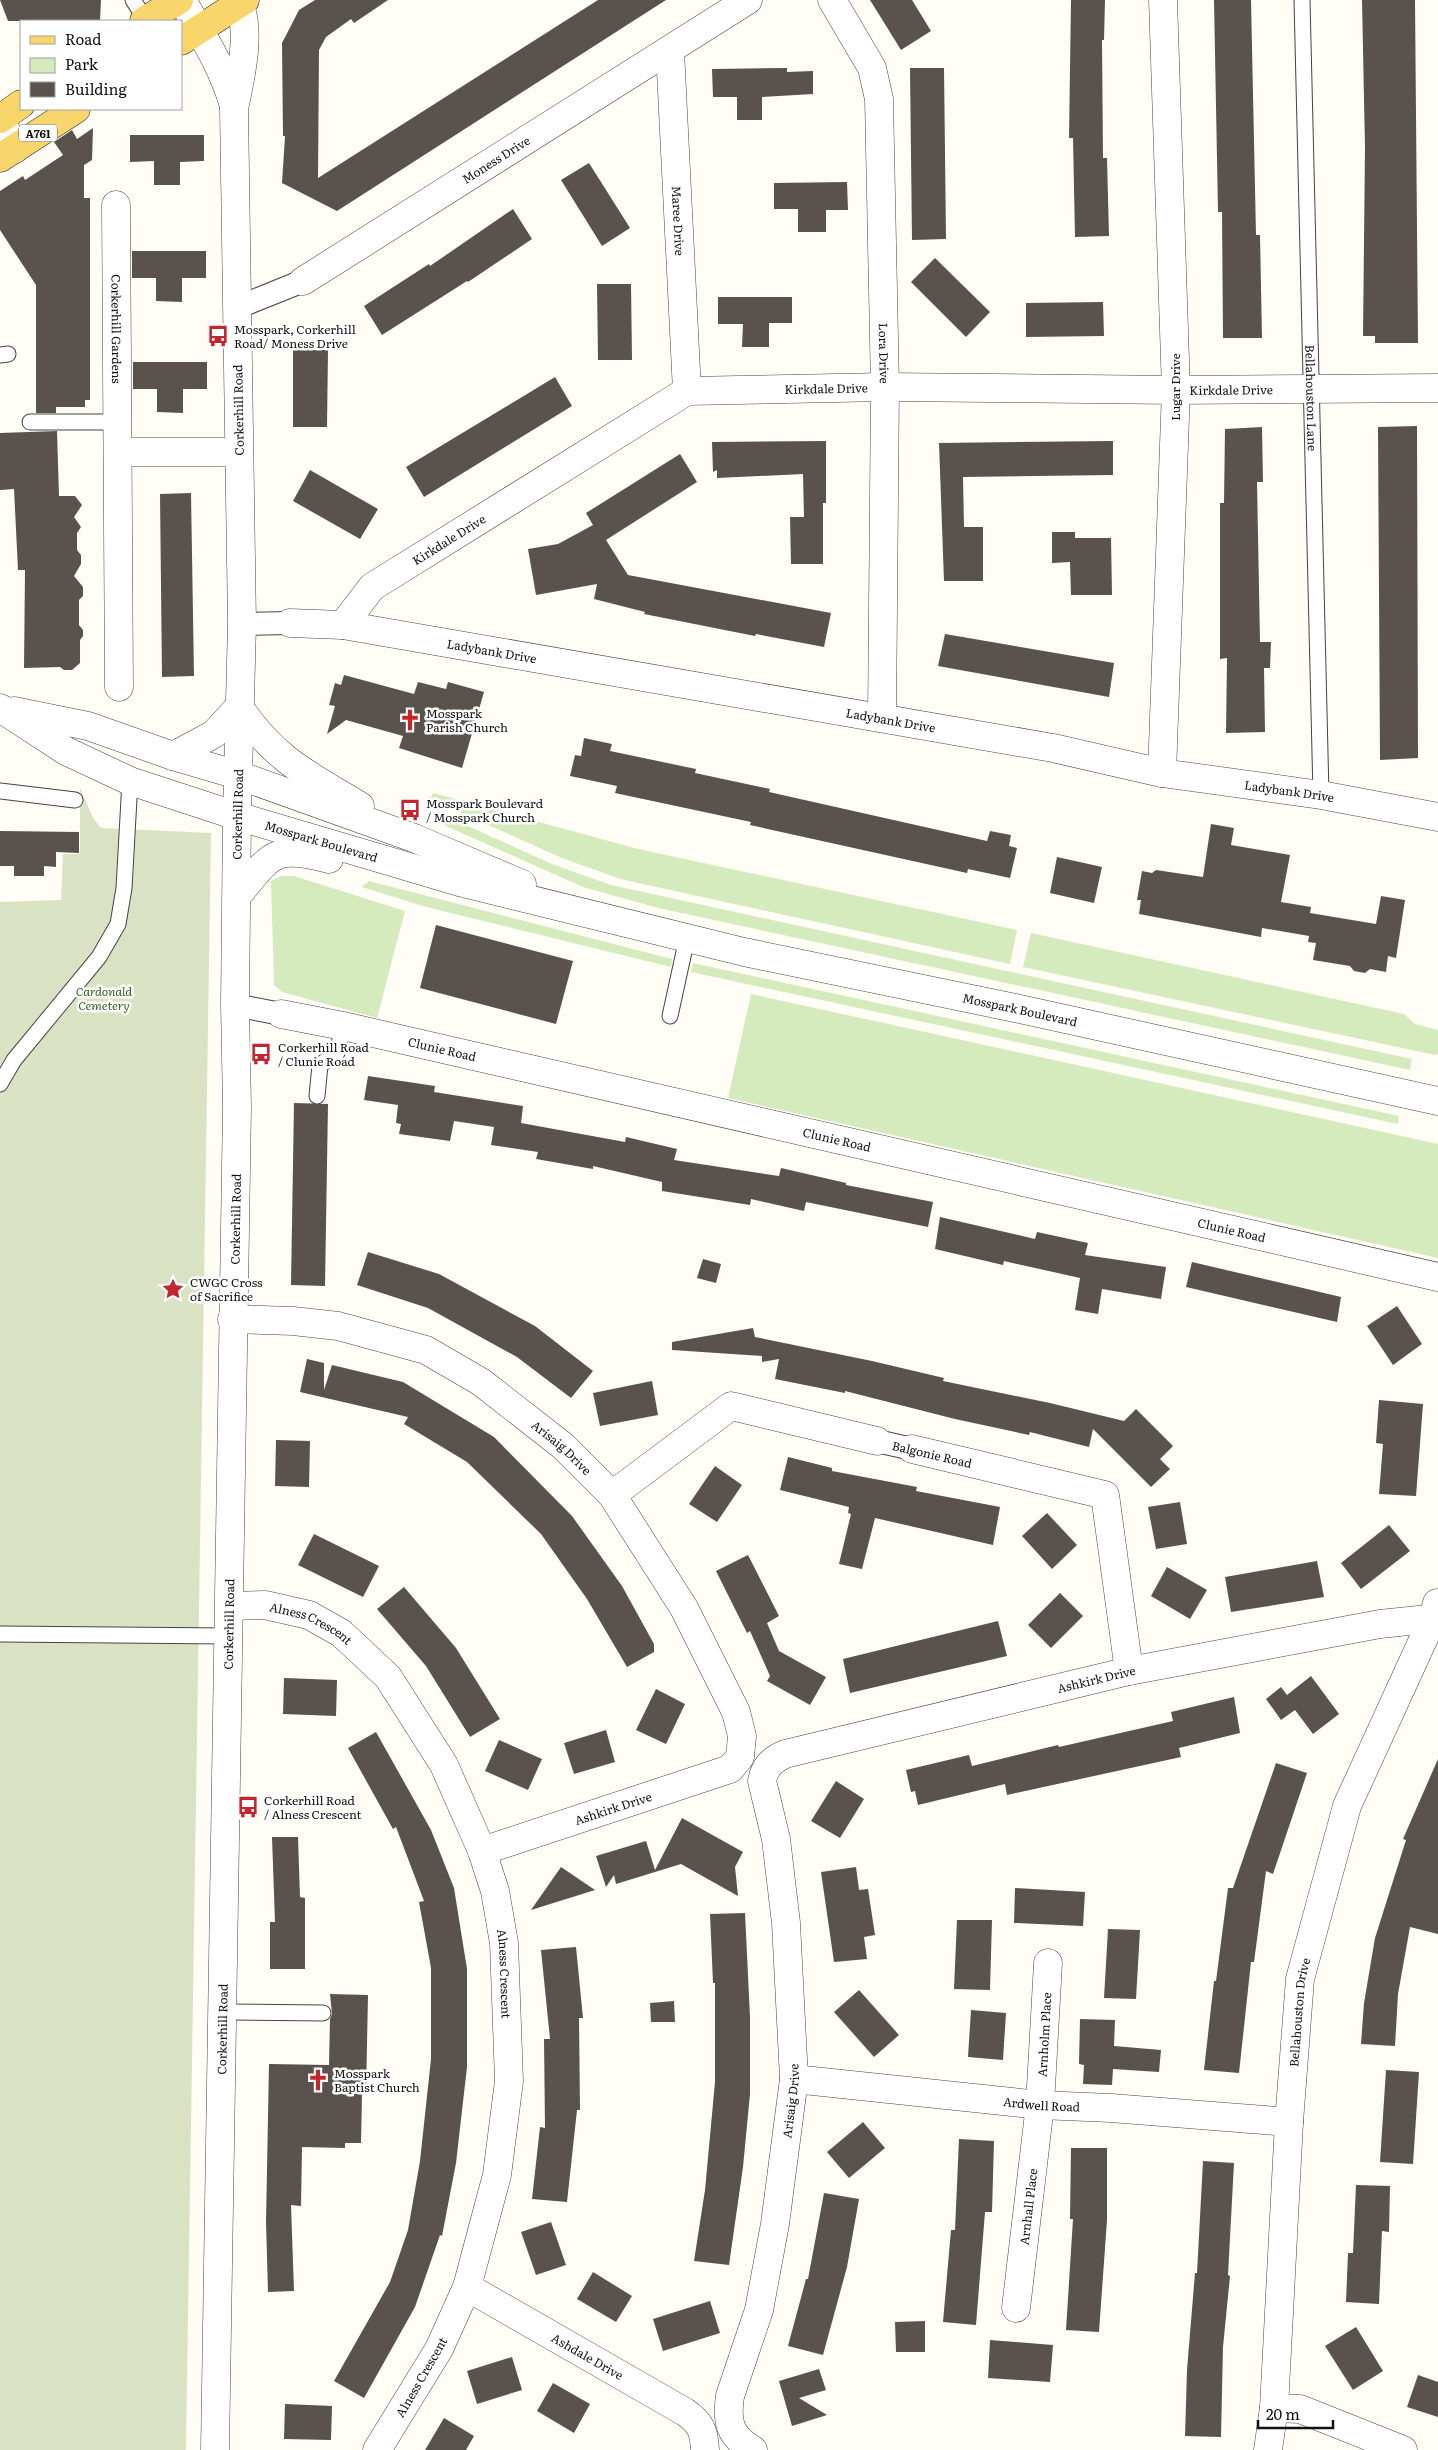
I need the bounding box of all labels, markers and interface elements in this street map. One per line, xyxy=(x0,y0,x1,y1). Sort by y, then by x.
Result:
legend xyxy=(20,20,182,110)
text: Road xyxy=(65,27,101,50)
text: Park xyxy=(65,52,99,75)
text: Building xyxy=(65,77,127,100)
road number: A761 xyxy=(19,125,57,142)
street label: Moness Drive xyxy=(458,131,533,188)
street label: Maree Drive xyxy=(668,185,689,256)
street label: Corkerhill Gardens xyxy=(107,274,126,384)
place label: Mosspark, Corkerhill Road/ Moness Drive xyxy=(234,320,356,352)
bus stop icon: Mosspark, Corkerhill Road/ Moness Drive xyxy=(205,323,231,349)
street label: Lora Drive xyxy=(875,323,894,384)
street label: Bellahouston Lane xyxy=(1301,344,1322,451)
street label: Lugar Drive xyxy=(1166,353,1184,421)
street label: Corkerhill Road xyxy=(228,364,248,456)
street label: Kirkdale Drive xyxy=(784,378,868,398)
street label: Kirkdale Drive xyxy=(1189,380,1273,399)
street label: Kirkdale Drive xyxy=(408,510,489,569)
street label: Ladybank Drive xyxy=(446,634,538,667)
street label: Ladybank Drive xyxy=(845,703,937,737)
place label: Mosspark Parish Church xyxy=(426,704,508,736)
church icon: Mosspark Parish Church xyxy=(397,707,423,733)
street label: Corkerhill Road xyxy=(228,768,247,860)
street label: Ladybank Drive xyxy=(1243,776,1336,806)
place label: Mosspark Boulevard / Mosspark Church xyxy=(426,794,544,826)
bus stop icon: Mosspark Boulevard / Mosspark Church xyxy=(397,797,423,823)
street label: Mosspark Boulevard xyxy=(263,816,381,866)
park label: Cardonald Cemetery xyxy=(76,982,132,1014)
street label: Mosspark Boulevard xyxy=(961,988,1080,1031)
street label: Clunie Road xyxy=(406,1032,479,1065)
place label: Corkerhill Road / Clunie Road xyxy=(278,1038,370,1070)
bus stop icon: Corkerhill Road / Clunie Road xyxy=(248,1041,274,1067)
street label: Clunie Road xyxy=(801,1123,874,1156)
street label: Corkerhill Road xyxy=(225,1173,245,1265)
street label: Clunie Road xyxy=(1196,1213,1268,1246)
place label: CWGC Cross of Sacrifice xyxy=(190,1273,263,1305)
place icon: CWGC Cross of Sacrifice xyxy=(160,1276,186,1302)
street label: Arisaig Drive xyxy=(528,1416,596,1479)
street label: Balgonie Road xyxy=(890,1436,974,1472)
street label: Corkerhill Road xyxy=(219,1578,238,1670)
street label: Alness Crescent xyxy=(268,1597,357,1649)
street label: Ashkirk Drive xyxy=(1055,1661,1137,1697)
street label: Ashkirk Drive xyxy=(572,1787,654,1829)
place label: Corkerhill Road / Alness Crescent xyxy=(264,1791,362,1823)
bus stop icon: Corkerhill Road / Alness Crescent xyxy=(235,1794,261,1820)
street label: Alness Crescent xyxy=(493,1927,516,2019)
street label: Bellahouston Drive xyxy=(1284,1956,1314,2068)
street label: Corkerhill Road xyxy=(212,1983,232,2075)
street label: Arnholm Place xyxy=(1033,1992,1055,2077)
street label: Arisaig Drive xyxy=(777,2063,803,2139)
place label: Mosspark Baptist Church xyxy=(334,2064,420,2096)
church icon: Mosspark Baptist Church xyxy=(305,2067,331,2093)
street label: Ardwell Road xyxy=(1002,2092,1081,2116)
street label: Arnhall Place xyxy=(1015,2167,1041,2246)
street label: Ashdale Drive xyxy=(548,2328,627,2384)
street label: Alness Crescent xyxy=(391,2333,451,2420)
scale bar xyxy=(1258,2398,1333,2430)
text: 20 m xyxy=(1266,2402,1300,2425)

